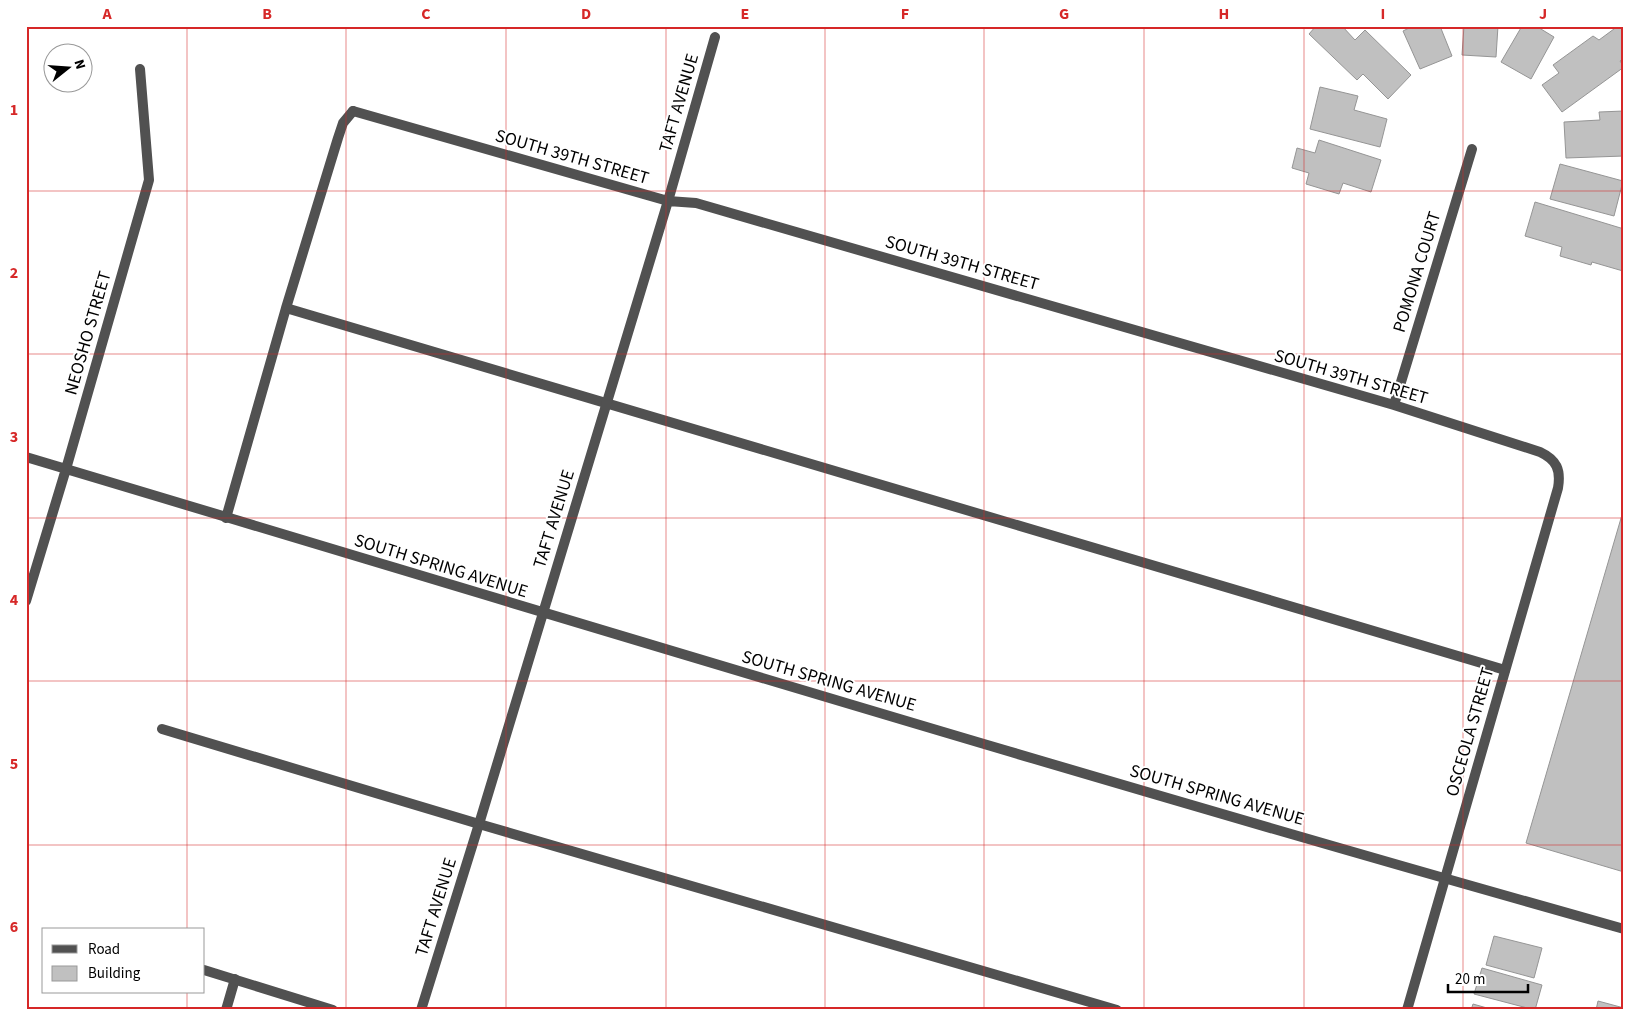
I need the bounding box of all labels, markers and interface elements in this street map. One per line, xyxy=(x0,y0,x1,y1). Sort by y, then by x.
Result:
text: A xyxy=(101,3,112,25)
text: B xyxy=(262,3,272,25)
text: C xyxy=(421,3,431,25)
text: D xyxy=(581,3,591,25)
text: E xyxy=(741,3,749,25)
text: F xyxy=(901,3,909,25)
text: G xyxy=(1059,3,1069,25)
text: H xyxy=(1219,3,1229,25)
text: I xyxy=(1381,3,1385,25)
text: J xyxy=(1539,3,1547,25)
north arrow xyxy=(42,42,92,92)
street label: TAFT AVENUE xyxy=(653,51,705,155)
text: N xyxy=(69,57,90,72)
text: 1 xyxy=(10,99,18,121)
street label: SOUTH 39TH STREET xyxy=(492,123,652,191)
street label: POMONA COURT xyxy=(1387,208,1447,336)
street label: SOUTH 39TH STREET xyxy=(882,229,1042,297)
text: 2 xyxy=(10,262,18,284)
street label: NEOSHO STREET xyxy=(58,268,118,398)
street label: SOUTH 39TH STREET xyxy=(1271,343,1431,411)
text: 3 xyxy=(10,426,18,448)
street label: TAFT AVENUE xyxy=(527,467,581,571)
street label: SOUTH SPRING AVENUE xyxy=(351,528,531,604)
text: 4 xyxy=(10,589,19,611)
street label: SOUTH SPRING AVENUE xyxy=(739,644,919,718)
street label: OSCEOLA STREET xyxy=(1440,664,1500,799)
text: 5 xyxy=(10,753,18,775)
street label: SOUTH SPRING AVENUE xyxy=(1127,758,1307,832)
street label: TAFT AVENUE xyxy=(409,855,463,959)
text: 6 xyxy=(10,916,18,938)
legend xyxy=(42,928,205,994)
text: Road xyxy=(88,939,120,960)
scale bar xyxy=(1448,961,1528,993)
text: Building xyxy=(88,963,141,984)
text: 20 m xyxy=(1455,969,1485,990)

